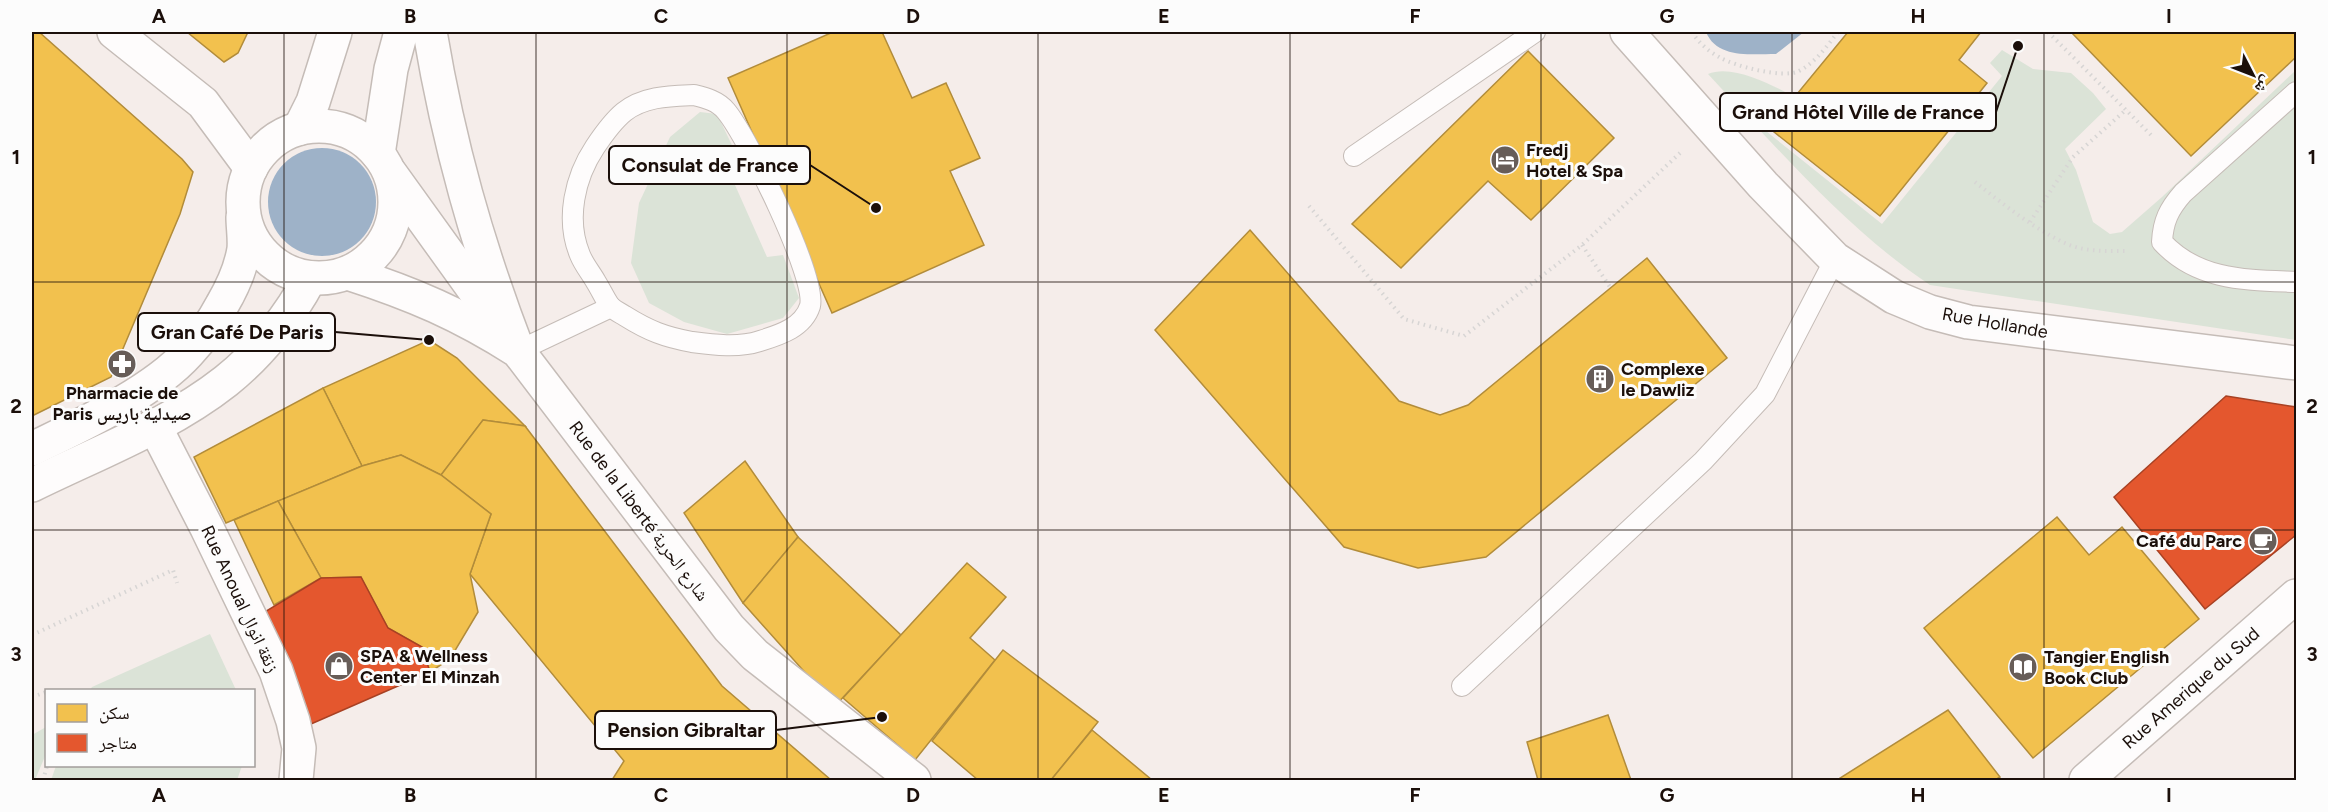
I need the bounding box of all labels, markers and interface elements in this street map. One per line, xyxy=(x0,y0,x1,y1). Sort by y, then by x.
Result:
text: A xyxy=(152,4,167,28)
text: B xyxy=(404,4,416,28)
text: C xyxy=(654,4,668,28)
text: D xyxy=(906,4,920,28)
text: E xyxy=(1158,4,1170,28)
text: F xyxy=(1409,4,1421,28)
text: G xyxy=(1660,4,1675,28)
text: H xyxy=(1911,4,1926,28)
text: I xyxy=(2166,4,2172,28)
north arrow xyxy=(2223,45,2283,105)
text: ش xyxy=(2251,72,2277,97)
callout: Grand Hôtel Ville de France xyxy=(1720,93,1996,131)
text: Grand Hôtel Ville de France xyxy=(1732,100,1984,124)
place label: Fredj Hotel & Spa xyxy=(1526,139,1623,182)
hotel icon: Fredj Hotel & Spa xyxy=(1489,144,1521,176)
text: 1 xyxy=(12,145,20,169)
text: 1 xyxy=(2308,145,2316,169)
callout: Consulat de France xyxy=(609,146,810,184)
text: Consulat de France xyxy=(622,153,798,177)
street label: Rue Hollande xyxy=(1940,303,2050,343)
callout: Gran Café De Paris xyxy=(138,313,335,351)
text: Gran Café De Paris xyxy=(151,320,323,344)
pharmacy icon: Pharmacie de Paris صيدلية باريس xyxy=(106,348,138,380)
place label: Complexe le Dawliz xyxy=(1621,358,1704,401)
building icon: Complexe le Dawliz xyxy=(1584,363,1616,395)
place label: Pharmacie de Paris صيدلية باريس xyxy=(53,382,191,425)
text: 2 xyxy=(10,394,22,418)
text: 2 xyxy=(2306,394,2318,418)
street label: Rue de la Liberté شارع الحرية xyxy=(564,417,714,605)
street label: Rue Anoual زنقة انوال xyxy=(196,522,284,676)
cafe icon: Café du Parc xyxy=(2247,525,2279,557)
place label: Café du Parc xyxy=(2136,530,2242,552)
street label: Rue Amerique du Sud xyxy=(2118,622,2264,754)
text: 3 xyxy=(10,642,22,666)
text: 3 xyxy=(2306,642,2318,666)
place label: SPA & Wellness Center El Minzah xyxy=(360,645,500,688)
place label: Tangier English Book Club xyxy=(2044,646,2169,689)
shop icon: SPA & Wellness Center El Minzah xyxy=(323,650,355,682)
library icon: Tangier English Book Club xyxy=(2007,651,2039,683)
legend xyxy=(45,689,255,767)
text: سكن xyxy=(99,702,130,724)
callout: Pension Gibraltar xyxy=(595,711,776,749)
text: Pension Gibraltar xyxy=(607,718,765,742)
text: متاجر xyxy=(98,732,137,754)
text: A xyxy=(152,783,167,807)
text: B xyxy=(404,783,416,807)
text: C xyxy=(654,783,668,807)
text: D xyxy=(906,783,920,807)
text: E xyxy=(1158,783,1170,807)
text: F xyxy=(1409,783,1421,807)
text: G xyxy=(1660,783,1675,807)
text: H xyxy=(1911,783,1926,807)
text: I xyxy=(2166,783,2172,807)

